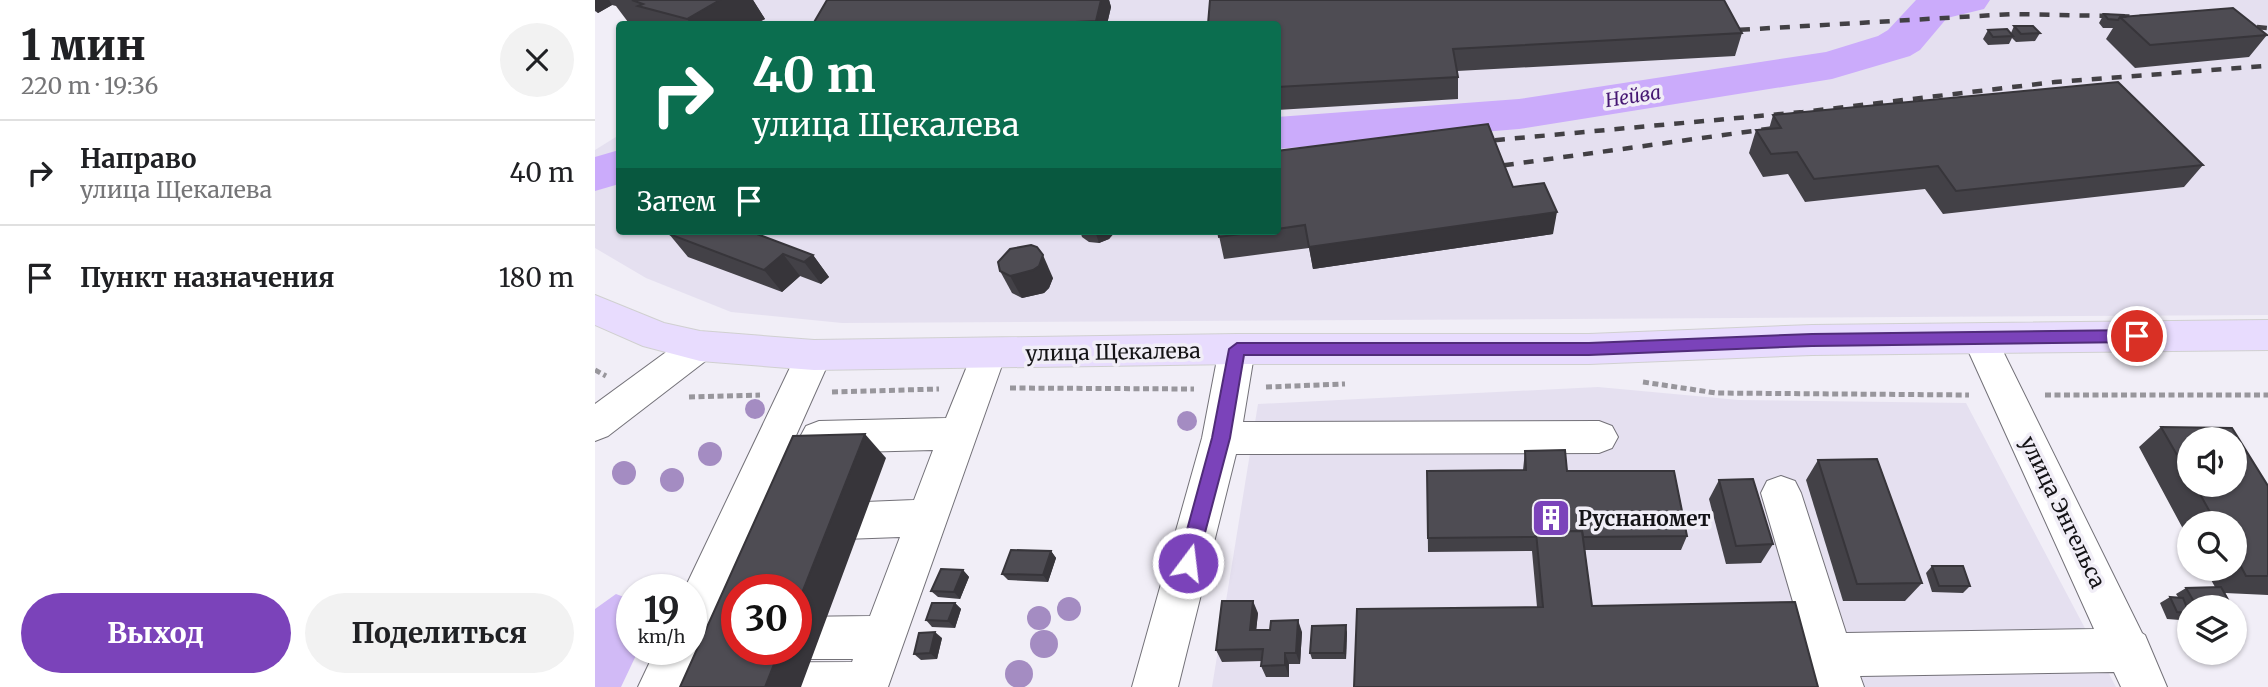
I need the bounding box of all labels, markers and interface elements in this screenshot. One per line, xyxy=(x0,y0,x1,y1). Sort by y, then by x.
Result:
text: 1 мин xyxy=(21,19,146,71)
button: close xyxy=(500,23,574,97)
text: 40 m xyxy=(752,44,876,105)
icon: right xyxy=(637,49,728,140)
text: 220 m · 19:36 xyxy=(21,71,158,100)
water label: Нейва xyxy=(1603,80,1663,112)
text: улица Щекалева xyxy=(752,105,1019,145)
text: Направо xyxy=(80,142,197,175)
icon: right xyxy=(21,154,59,192)
text: 40 m xyxy=(510,156,574,189)
text: улица Щекалева xyxy=(80,175,272,204)
icon: arrive xyxy=(730,182,768,220)
text: Затем xyxy=(637,185,716,218)
icon: arrive xyxy=(21,259,59,297)
text: Пункт назначения xyxy=(80,261,334,294)
text: 180 m xyxy=(499,261,574,294)
pin xyxy=(2107,306,2167,366)
icon: arrive xyxy=(2118,317,2156,355)
street label: улица Щекалева xyxy=(1025,337,1201,367)
map controls xyxy=(2177,427,2247,665)
button: sound xyxy=(2177,427,2247,497)
street label: улица Энгельса xyxy=(2015,432,2111,592)
building icon: Руснаномет xyxy=(1530,497,1572,539)
place label: Руснаномет xyxy=(1578,505,1711,532)
button: search xyxy=(2177,511,2247,581)
position arrow xyxy=(1151,526,1225,600)
speed limit sign: 30 xyxy=(721,574,812,665)
text: 19 xyxy=(643,588,680,632)
button: Выход xyxy=(21,593,291,673)
button: Поделиться xyxy=(305,593,574,673)
button: layers xyxy=(2177,595,2247,665)
text: km/h xyxy=(638,625,685,648)

